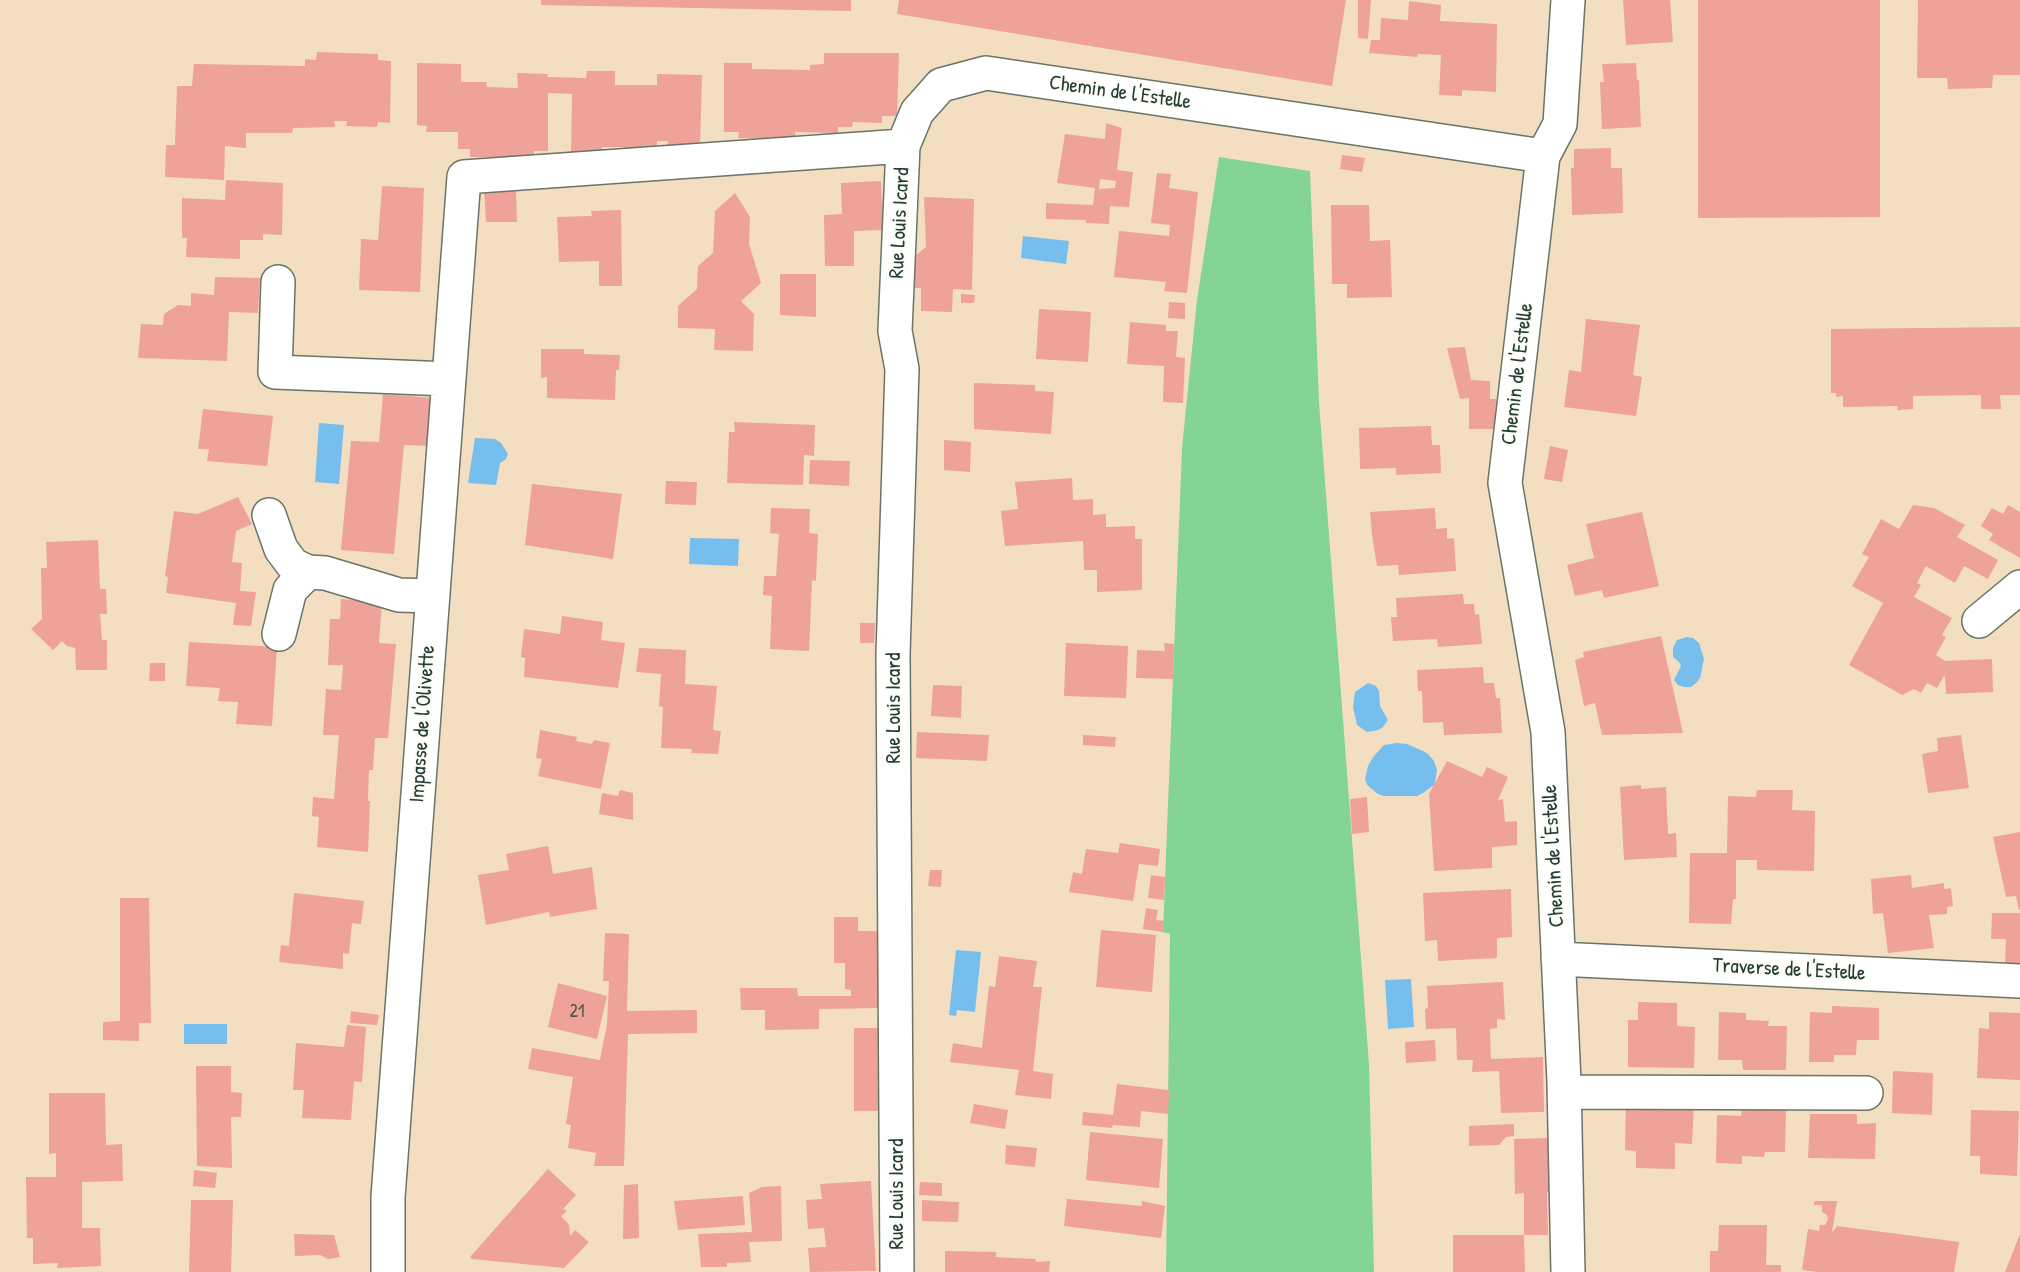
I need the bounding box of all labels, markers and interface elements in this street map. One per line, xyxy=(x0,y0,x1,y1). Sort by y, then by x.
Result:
street label: Chemin de l'Estelle xyxy=(1048,71,1192,115)
street label: Rue Louis Icard xyxy=(885,167,915,279)
street label: Chemin de l'Estelle xyxy=(1497,302,1539,446)
street label: Impasse de l'Olivette xyxy=(405,644,441,804)
street label: Rue Louis Icard xyxy=(881,652,907,764)
street label: Chemin de l'Estelle xyxy=(1538,784,1570,928)
street label: Traverse de l'Estelle xyxy=(1712,953,1866,987)
house number: 21 xyxy=(570,1001,584,1023)
street label: Rue Louis Icard xyxy=(884,1138,910,1250)

